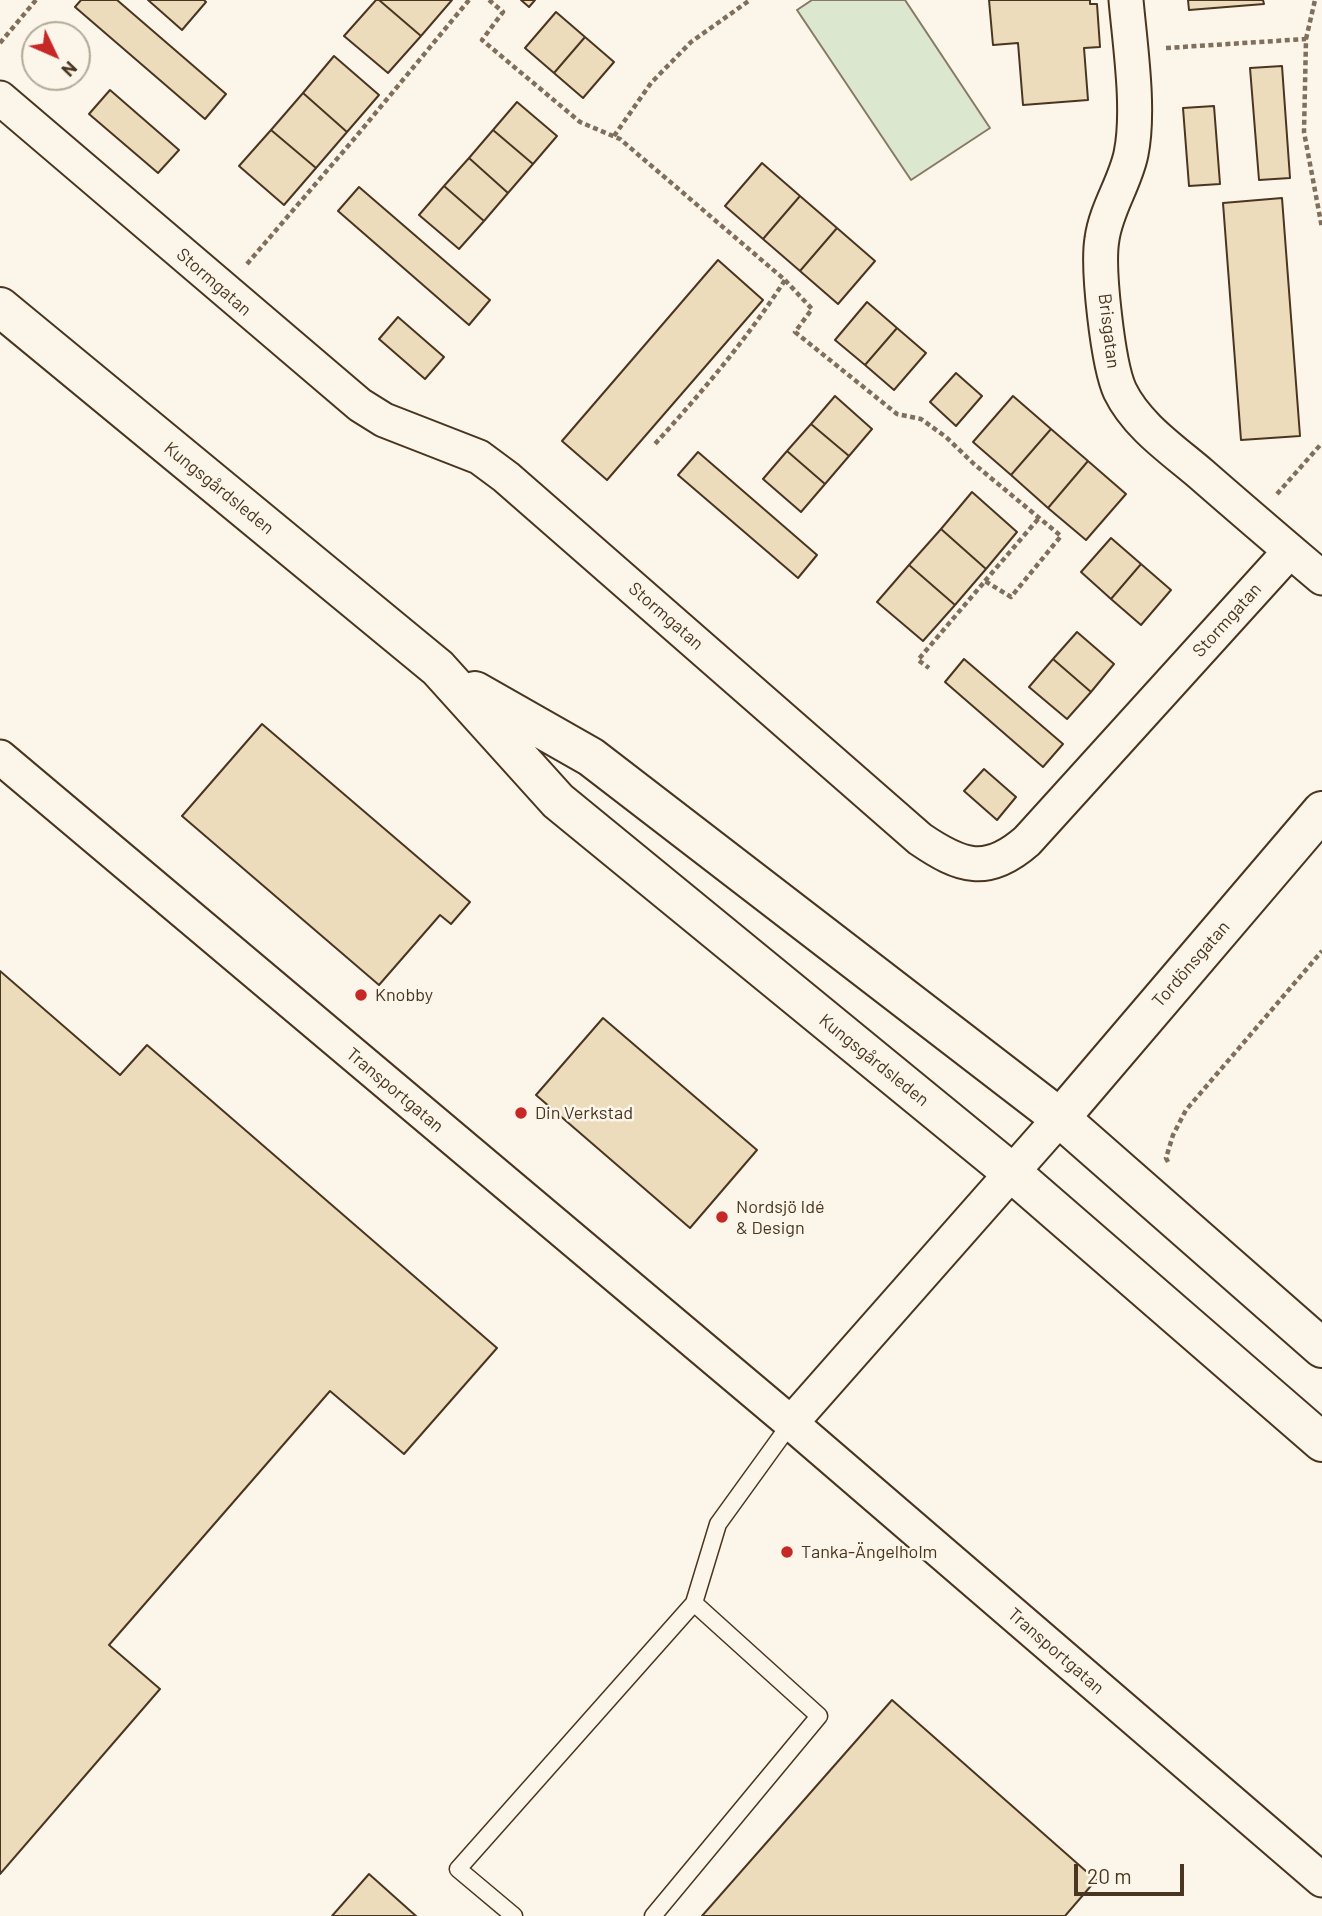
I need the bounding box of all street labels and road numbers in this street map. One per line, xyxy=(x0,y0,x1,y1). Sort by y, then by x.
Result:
street label: Stormgatan xyxy=(172,244,256,320)
street label: Brisgatan xyxy=(1094,292,1124,370)
street label: Kungsgårdsleden xyxy=(160,437,278,539)
street label: Stormgatan xyxy=(624,578,708,654)
street label: Stormgatan xyxy=(1188,578,1266,662)
street label: Tordönsgatan xyxy=(1148,916,1234,1012)
street label: Kungsgårdsleden xyxy=(815,1009,933,1111)
street label: Transportgatan xyxy=(342,1043,448,1137)
street label: Transportgatan xyxy=(1003,1603,1109,1699)

